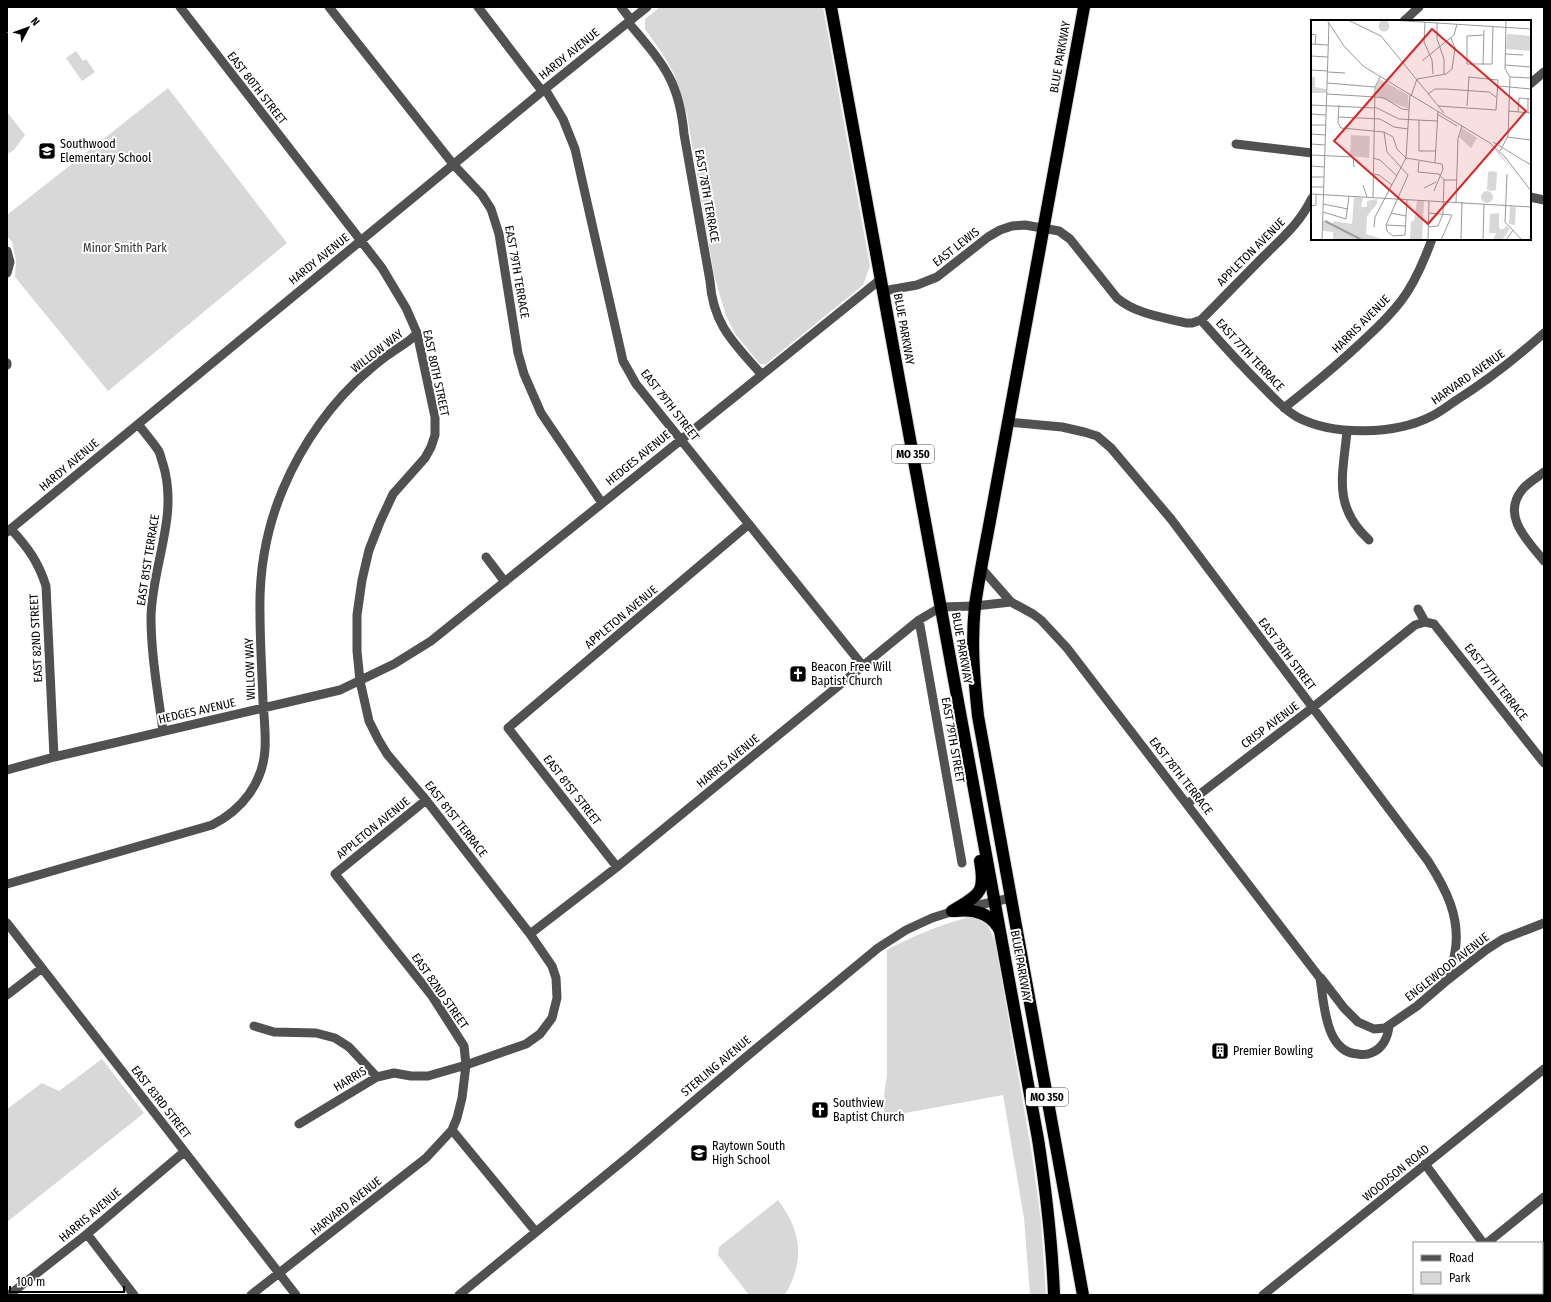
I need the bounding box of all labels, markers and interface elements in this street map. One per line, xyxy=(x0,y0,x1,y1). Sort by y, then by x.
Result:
north arrow xyxy=(8,8,48,48)
text: N xyxy=(28,15,42,29)
street label: BLUE PARKWAY xyxy=(1047,20,1073,94)
inset map xyxy=(1311,20,1531,240)
street label: HARDY AVENUE xyxy=(536,25,602,83)
street label: EAST 80TH STREET xyxy=(224,49,290,127)
place label: Southwood Elementary School xyxy=(60,137,151,165)
school or university icon: Southwood Elementary School xyxy=(37,141,57,161)
street label: EAST 78TH TERRACE xyxy=(692,148,722,244)
street label: APPLETON AVENUE xyxy=(1214,215,1288,289)
street label: EAST 79TH TERRACE xyxy=(502,224,532,320)
street label: EAST LEWIS xyxy=(930,225,982,269)
street label: HARDY AVENUE xyxy=(286,230,352,288)
park label: Minor Smith Park xyxy=(83,241,167,255)
street label: BLUE PARKWAY xyxy=(891,292,917,366)
street label: HARRIS AVENUE xyxy=(1329,292,1393,356)
street label: EAST 77TH TERRACE xyxy=(1213,316,1287,394)
street label: WILLOW WAY xyxy=(348,326,406,376)
street label: EAST 80TH STREET xyxy=(420,328,452,418)
street label: HARVARD AVENUE xyxy=(1429,346,1508,408)
street label: EAST 79TH STREET xyxy=(638,367,702,444)
street label: HEDGES AVENUE xyxy=(603,428,673,488)
street label: HARDY AVENUE xyxy=(36,436,102,494)
road number: MO 350 xyxy=(892,445,934,463)
street label: EAST 81ST TERRACE xyxy=(134,513,162,607)
street label: APPLETON AVENUE xyxy=(582,582,660,651)
street label: EAST 82ND STREET xyxy=(27,593,45,683)
street label: BLUE PARKWAY xyxy=(949,611,975,685)
street label: EAST 78TH STREET xyxy=(1255,615,1319,693)
street label: WILLOW WAY xyxy=(242,638,258,700)
street label: EAST 77TH TERRACE xyxy=(1462,641,1531,723)
place label: Beacon Free Will Baptist Church xyxy=(811,660,891,688)
church icon: Beacon Free Will Baptist Church xyxy=(788,664,808,684)
street label: HEDGES AVENUE xyxy=(157,695,237,727)
street label: EAST 79TH STREET xyxy=(939,696,967,784)
street label: CRISP AVENUE xyxy=(1238,699,1302,751)
street label: HARRIS AVENUE xyxy=(694,731,762,790)
street label: EAST 78TH TERRACE xyxy=(1146,735,1216,818)
street label: EAST 81ST STREET xyxy=(540,752,604,828)
street label: EAST 81ST TERRACE xyxy=(422,778,490,860)
street label: APPLETON AVENUE xyxy=(333,794,413,862)
street label: BLUE PARKWAY xyxy=(1008,929,1034,1003)
street label: ENGLEWOOD AVENUE xyxy=(1402,930,1492,1004)
street label: EAST 82ND STREET xyxy=(409,951,471,1032)
street label: STERLING AVENUE xyxy=(678,1033,754,1099)
building icon: Premier Bowling xyxy=(1210,1041,1230,1061)
place label: Premier Bowling xyxy=(1233,1044,1313,1058)
street label: EAST 83RD STREET xyxy=(128,1063,194,1141)
street label: HARRIS xyxy=(331,1064,369,1094)
road number: MO 350 xyxy=(1026,1088,1068,1106)
place label: Southview Baptist Church xyxy=(833,1096,905,1124)
church icon: Southview Baptist Church xyxy=(810,1100,830,1120)
place label: Raytown South High School xyxy=(712,1139,785,1167)
street label: WOODSON ROAD xyxy=(1360,1142,1432,1204)
school or university icon: Raytown South High School xyxy=(689,1143,709,1163)
street label: HARVARD AVENUE xyxy=(308,1174,385,1238)
street label: HARRIS AVENUE xyxy=(56,1185,124,1245)
legend xyxy=(1413,1242,1543,1294)
text: Road xyxy=(1449,1251,1474,1265)
scale bar xyxy=(10,1268,124,1294)
text: Park xyxy=(1449,1271,1471,1285)
text: 100 m xyxy=(16,1275,45,1289)

